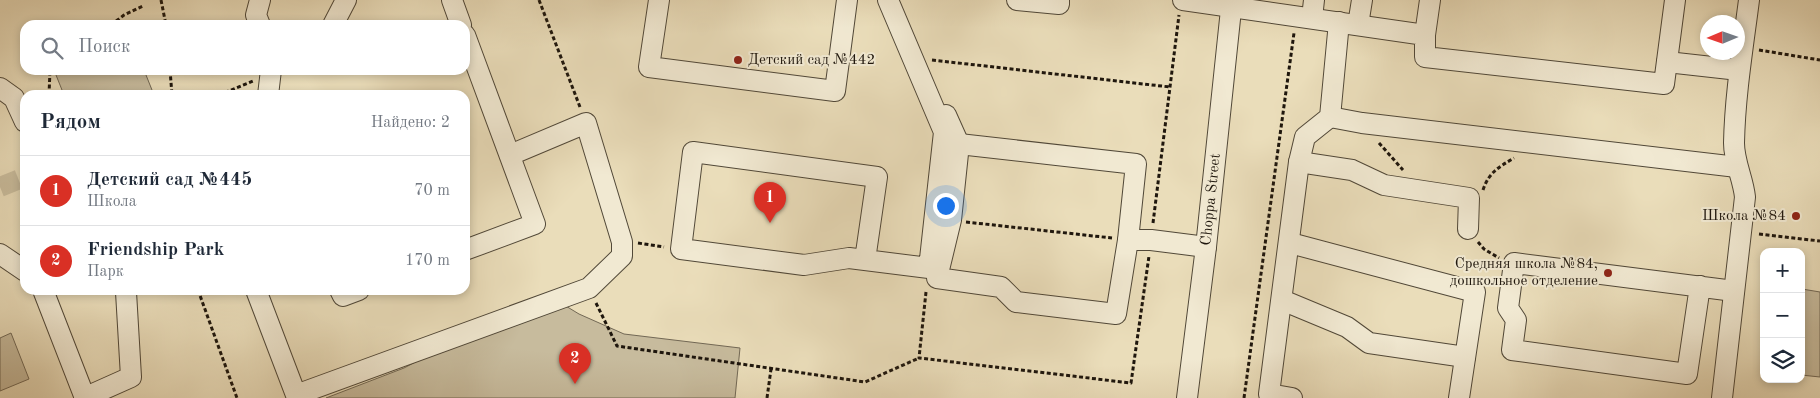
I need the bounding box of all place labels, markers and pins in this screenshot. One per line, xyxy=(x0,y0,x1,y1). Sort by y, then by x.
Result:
place label: Детский сад №442 xyxy=(748,53,875,68)
marker: Детский сад №442 xyxy=(732,54,744,66)
pin: 1 xyxy=(754,182,786,223)
place label: Школа №84 xyxy=(1702,209,1786,224)
marker: Школа №84 xyxy=(1790,210,1802,222)
place label: Средняя школа №84, дошкольное отделение xyxy=(1450,257,1598,289)
marker: Средняя школа №84, дошкольное отделение xyxy=(1602,267,1614,279)
pin: 2 xyxy=(559,343,591,384)

